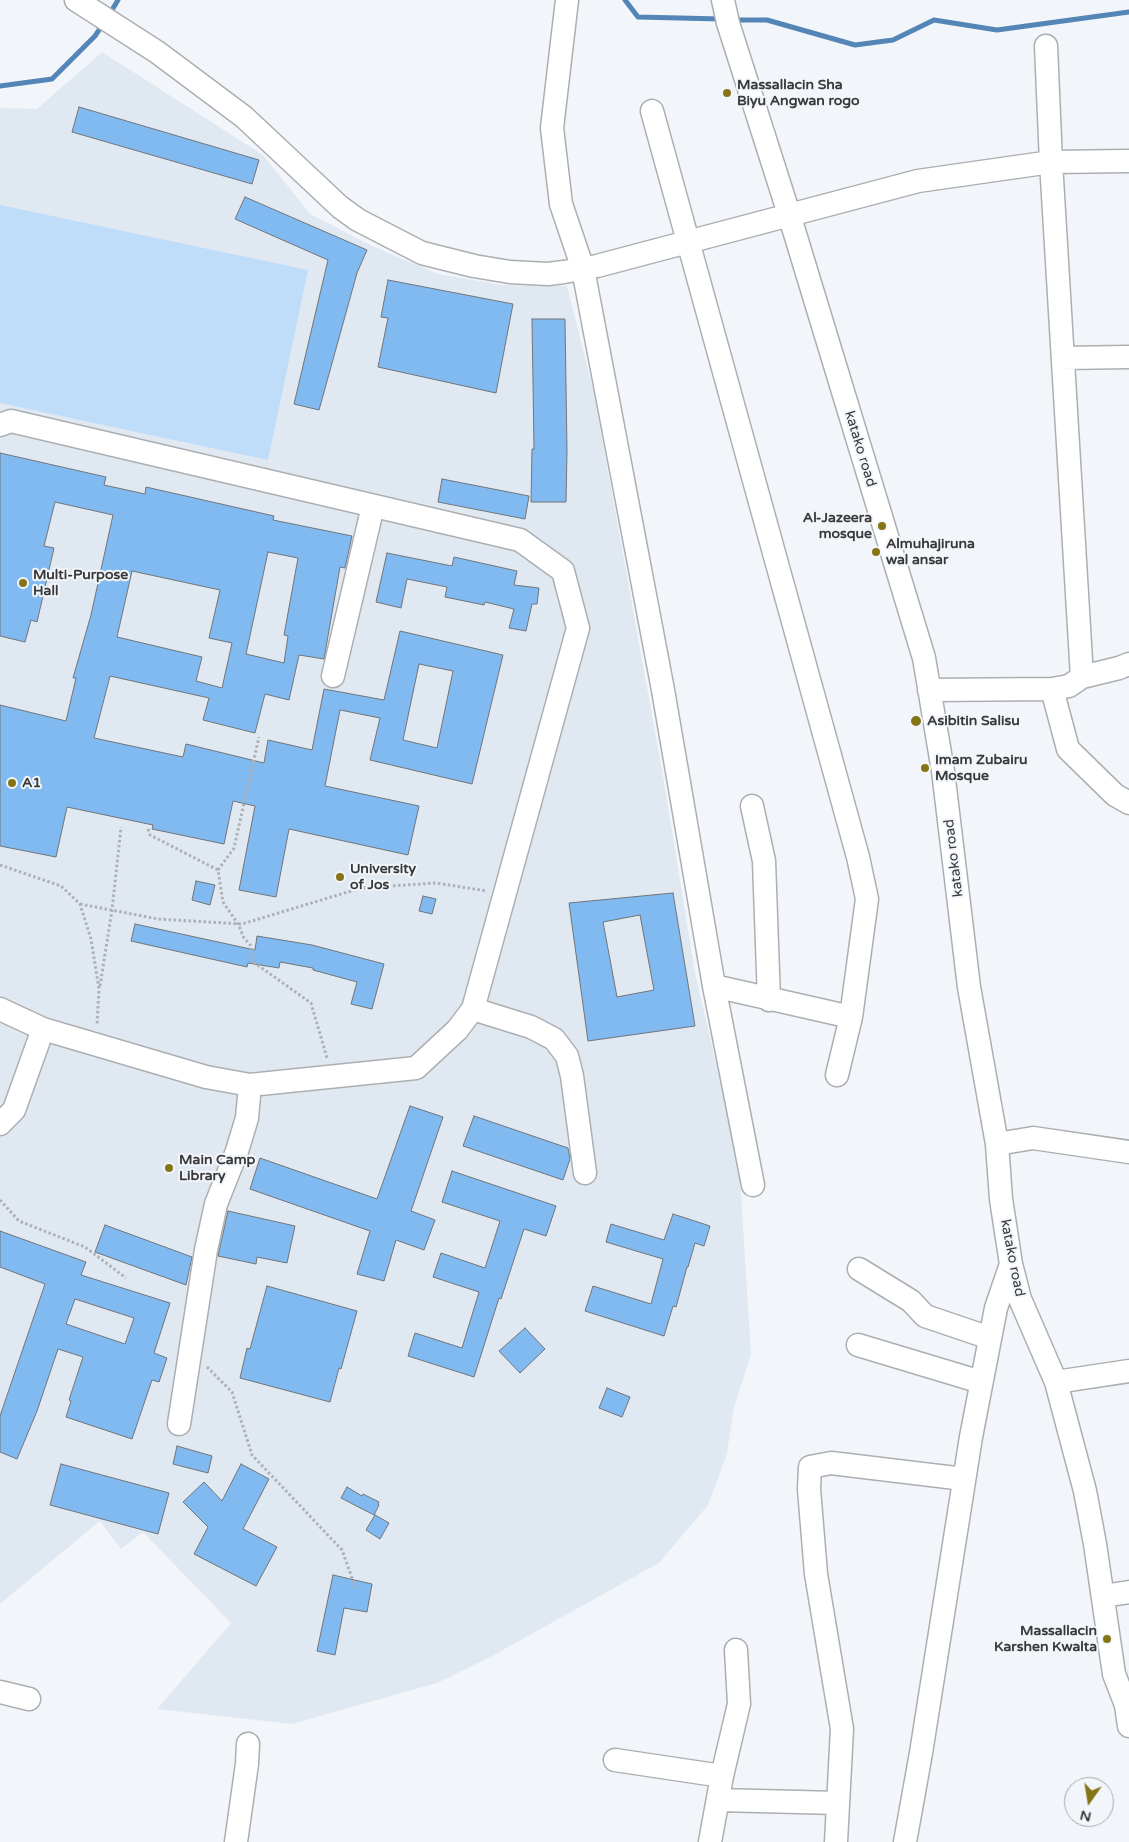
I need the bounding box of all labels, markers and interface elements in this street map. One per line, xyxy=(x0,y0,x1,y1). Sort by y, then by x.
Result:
place label: Massallacin Sha Biyu Angwan rogo xyxy=(737,77,860,110)
marker: Massallacin Sha Biyu Angwan rogo xyxy=(721,87,733,99)
street label: katako road xyxy=(841,409,879,489)
place label: Al-Jazeera mosque xyxy=(803,510,872,542)
marker: Al-Jazeera mosque xyxy=(876,520,888,532)
place label: Almuhajiruna wal ansar xyxy=(886,536,975,568)
marker: Almuhajiruna wal ansar xyxy=(870,546,882,558)
place label: Multi-Purpose Hall xyxy=(33,567,128,600)
marker: Multi-Purpose Hall xyxy=(17,577,29,589)
place label: Asibitin Salisu xyxy=(927,713,1020,729)
marker: Asibitin Salisu xyxy=(909,714,923,728)
place label: Imam Zubairu Mosque xyxy=(935,752,1028,784)
marker: Imam Zubairu Mosque xyxy=(919,762,931,774)
place label: A1 xyxy=(22,775,41,791)
marker: A1 xyxy=(6,777,18,789)
street label: katako road xyxy=(941,818,967,898)
place label: University of Jos xyxy=(350,861,416,894)
marker: University of Jos xyxy=(334,871,346,883)
place label: Main Camp Library xyxy=(179,1152,255,1184)
marker: Main Camp Library xyxy=(163,1162,175,1174)
street label: katako road xyxy=(996,1218,1028,1298)
place label: Massallacin Karshen Kwalta xyxy=(994,1623,1097,1655)
marker: Massallacin Karshen Kwalta xyxy=(1101,1633,1113,1645)
north arrow xyxy=(1064,1777,1114,1827)
text: N xyxy=(1078,1807,1093,1826)

